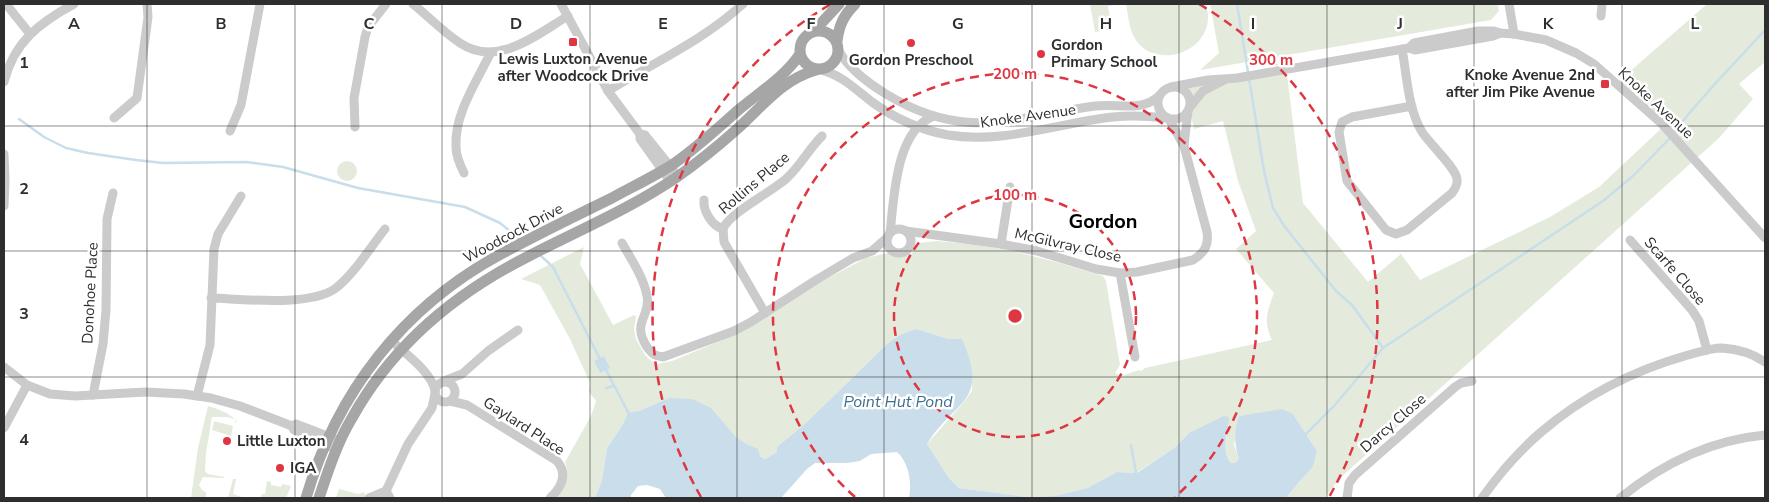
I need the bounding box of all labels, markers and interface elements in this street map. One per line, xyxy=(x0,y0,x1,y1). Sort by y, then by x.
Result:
text: A xyxy=(68,13,80,35)
text: B xyxy=(215,13,227,35)
text: C xyxy=(364,13,375,35)
text: D xyxy=(510,13,522,35)
text: E xyxy=(658,13,668,35)
text: F xyxy=(807,13,816,35)
text: G xyxy=(952,13,964,35)
text: H xyxy=(1100,13,1112,35)
text: I xyxy=(1251,13,1255,35)
text: J xyxy=(1396,13,1403,35)
text: K xyxy=(1543,13,1555,35)
text: L xyxy=(1691,13,1700,35)
place label: Gordon Primary School xyxy=(1051,35,1158,72)
marker: Lewis Luxton Avenue after Woodcock Drive xyxy=(567,36,579,48)
marker: Gordon Preschool xyxy=(905,37,917,49)
marker: Gordon Primary School xyxy=(1035,48,1047,60)
place label: Lewis Luxton Avenue after Woodcock Drive xyxy=(498,49,648,86)
place label: Gordon Preschool xyxy=(849,50,974,70)
text: 300 m xyxy=(1249,50,1293,70)
text: 1 xyxy=(19,52,29,74)
street label: Knoke Avenue xyxy=(1614,63,1698,143)
text: 200 m xyxy=(993,64,1037,84)
place label: Knoke Avenue 2nd after Jim Pike Avenue xyxy=(1446,65,1595,102)
marker: Knoke Avenue 2nd after Jim Pike Avenue xyxy=(1599,78,1611,90)
street label: Knoke Avenue xyxy=(979,99,1077,133)
street label: Rollins Place xyxy=(714,147,794,219)
text: 2 xyxy=(19,178,29,200)
text: 100 m xyxy=(993,185,1037,205)
street label: Woodcock Drive xyxy=(460,198,566,268)
district label: Gordon xyxy=(1068,208,1138,235)
street label: McGilvray Close xyxy=(1013,223,1123,267)
street label: Scarfe Close xyxy=(1640,233,1710,309)
street label: Donohoe Place xyxy=(77,242,103,344)
text: 3 xyxy=(19,303,29,325)
centre of rings xyxy=(1006,307,1024,325)
street label: Darcy Close xyxy=(1356,389,1430,457)
water label: Point Hut Pond xyxy=(843,391,953,413)
street label: Gaylard Place xyxy=(479,392,569,460)
text: 4 xyxy=(19,429,29,451)
place label: Little Luxton xyxy=(237,431,326,451)
marker: Little Luxton xyxy=(221,435,233,447)
place label: IGA xyxy=(290,458,317,478)
marker: IGA xyxy=(274,462,286,474)

